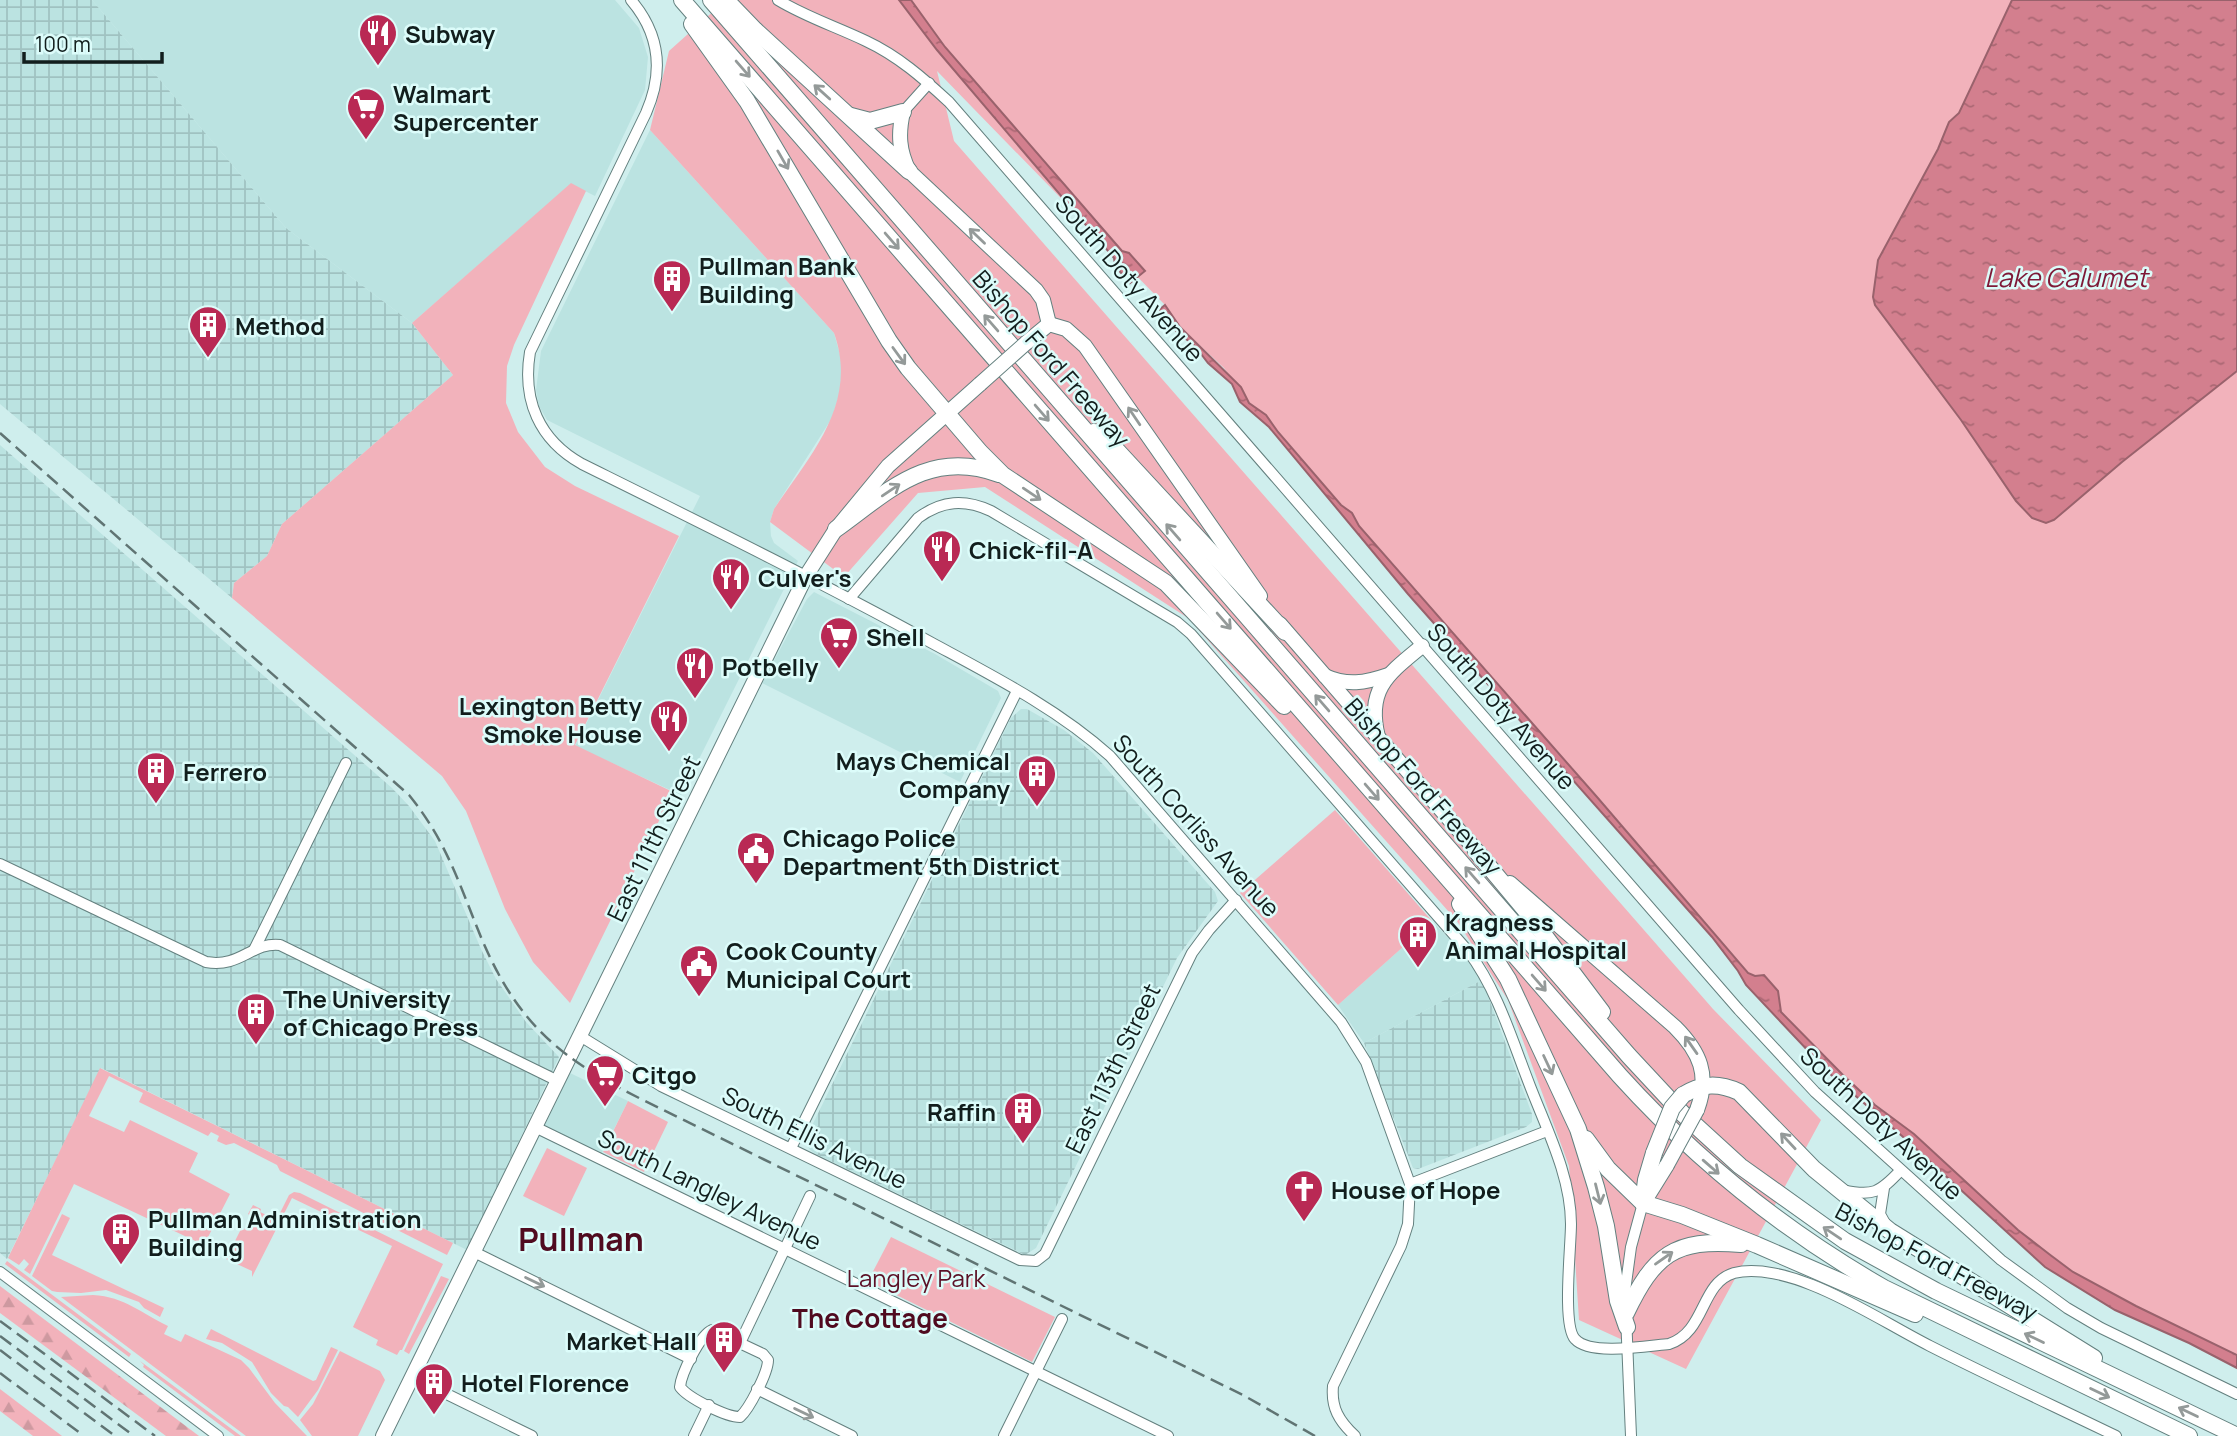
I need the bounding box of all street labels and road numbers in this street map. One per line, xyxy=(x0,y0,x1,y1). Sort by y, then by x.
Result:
street label: South Doty Avenue xyxy=(1048,188,1212,368)
street label: Bishop Ford Freeway xyxy=(966,262,1138,454)
street label: South Doty Avenue xyxy=(1420,616,1584,796)
street label: Bishop Ford Freeway xyxy=(1338,690,1510,882)
street label: South Corliss Avenue xyxy=(1106,727,1288,923)
street label: East 111th Street xyxy=(598,749,708,927)
street label: East 113th Street xyxy=(1057,978,1167,1158)
street label: South Doty Avenue xyxy=(1794,1039,1970,1207)
street label: South Ellis Avenue xyxy=(717,1078,913,1196)
street label: South Langley Avenue xyxy=(593,1120,827,1258)
street label: Bishop Ford Freeway xyxy=(1830,1194,2044,1328)

